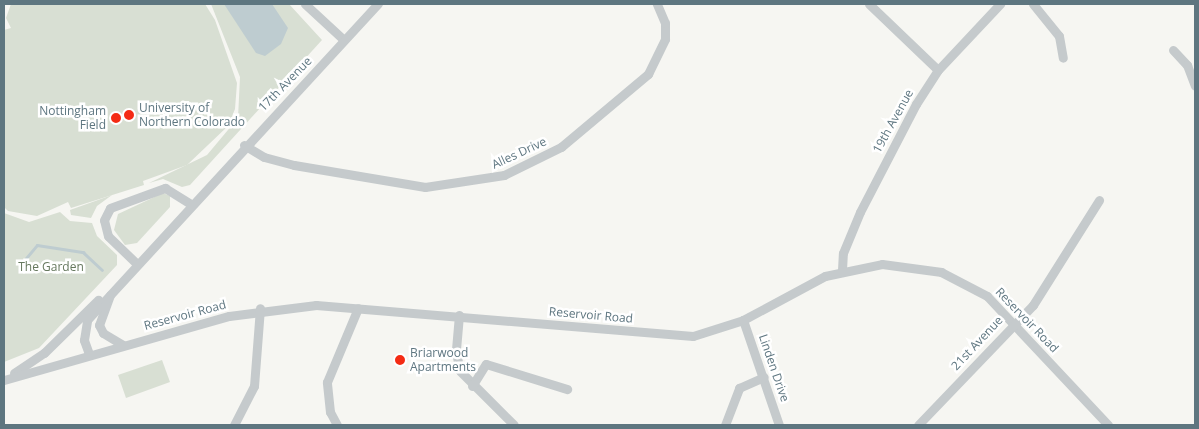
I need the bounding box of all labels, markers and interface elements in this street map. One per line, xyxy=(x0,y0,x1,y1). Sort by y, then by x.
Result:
street label: 17th Avenue xyxy=(255,54,315,114)
street label: 19th Avenue xyxy=(870,87,916,155)
place label: University of Northern Colorado xyxy=(139,101,245,129)
place label: Nottingham Field xyxy=(39,104,106,132)
marker: University of Northern Colorado xyxy=(123,109,135,121)
marker: Nottingham Field xyxy=(110,112,122,124)
street label: Alles Drive xyxy=(489,134,549,172)
park label: The Garden xyxy=(18,260,84,274)
street label: Reservoir Road xyxy=(993,285,1061,355)
street label: Reservoir Road xyxy=(142,297,228,333)
street label: Reservoir Road xyxy=(548,304,634,326)
street label: 21st Avenue xyxy=(948,313,1006,373)
street label: Linden Drive xyxy=(756,332,792,404)
place label: Briarwood Apartments xyxy=(410,346,476,374)
marker: Briarwood Apartments xyxy=(394,354,406,366)

